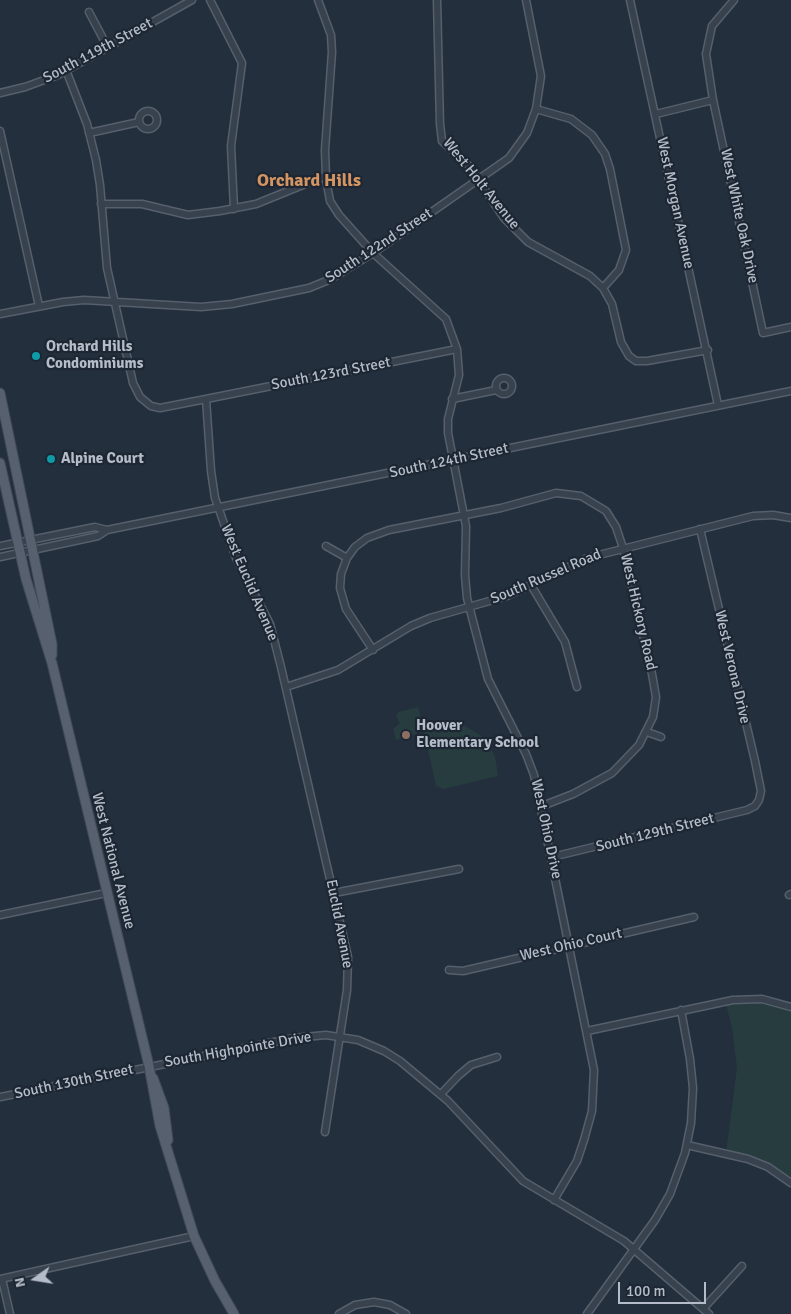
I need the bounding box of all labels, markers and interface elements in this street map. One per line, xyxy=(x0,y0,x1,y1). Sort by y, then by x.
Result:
street label: South 119th Street xyxy=(40,15,156,87)
street label: West Holt Avenue xyxy=(439,135,523,233)
street label: West Morgan Avenue xyxy=(652,136,698,270)
street label: West White Oak Drive xyxy=(716,147,762,285)
district label: Orchard Hills xyxy=(257,170,361,192)
street label: South 122nd Street xyxy=(322,205,436,287)
place label: Orchard Hills Condominiums xyxy=(46,338,143,373)
marker: Orchard Hills Condominiums xyxy=(30,350,42,362)
street label: South 123rd Street xyxy=(270,354,392,394)
street label: South 124th Street xyxy=(388,440,510,482)
place label: Alpine Court xyxy=(61,450,144,468)
marker: Alpine Court xyxy=(45,453,57,465)
street label: West Euclid Avenue xyxy=(216,522,282,644)
street label: South Russel Road xyxy=(488,546,604,608)
street label: West Hickory Road xyxy=(616,552,660,672)
street label: West Verona Drive xyxy=(710,609,754,725)
place label: Hoover Elementary School xyxy=(416,717,539,752)
marker: Hoover Elementary School xyxy=(400,729,412,741)
street label: West Ohio Drive xyxy=(527,777,565,881)
street label: West National Avenue xyxy=(87,791,139,931)
street label: South 129th Street xyxy=(594,810,716,856)
street label: Euclid Avenue xyxy=(322,878,356,970)
street label: West Ohio Court xyxy=(518,925,624,965)
street label: South Highpointe Drive xyxy=(163,1028,313,1072)
street label: South 130th Street xyxy=(13,1061,135,1103)
north arrow xyxy=(10,1254,60,1304)
scale bar xyxy=(621,1272,708,1304)
text: N xyxy=(11,1276,29,1289)
text: 100 m xyxy=(626,1282,666,1300)

